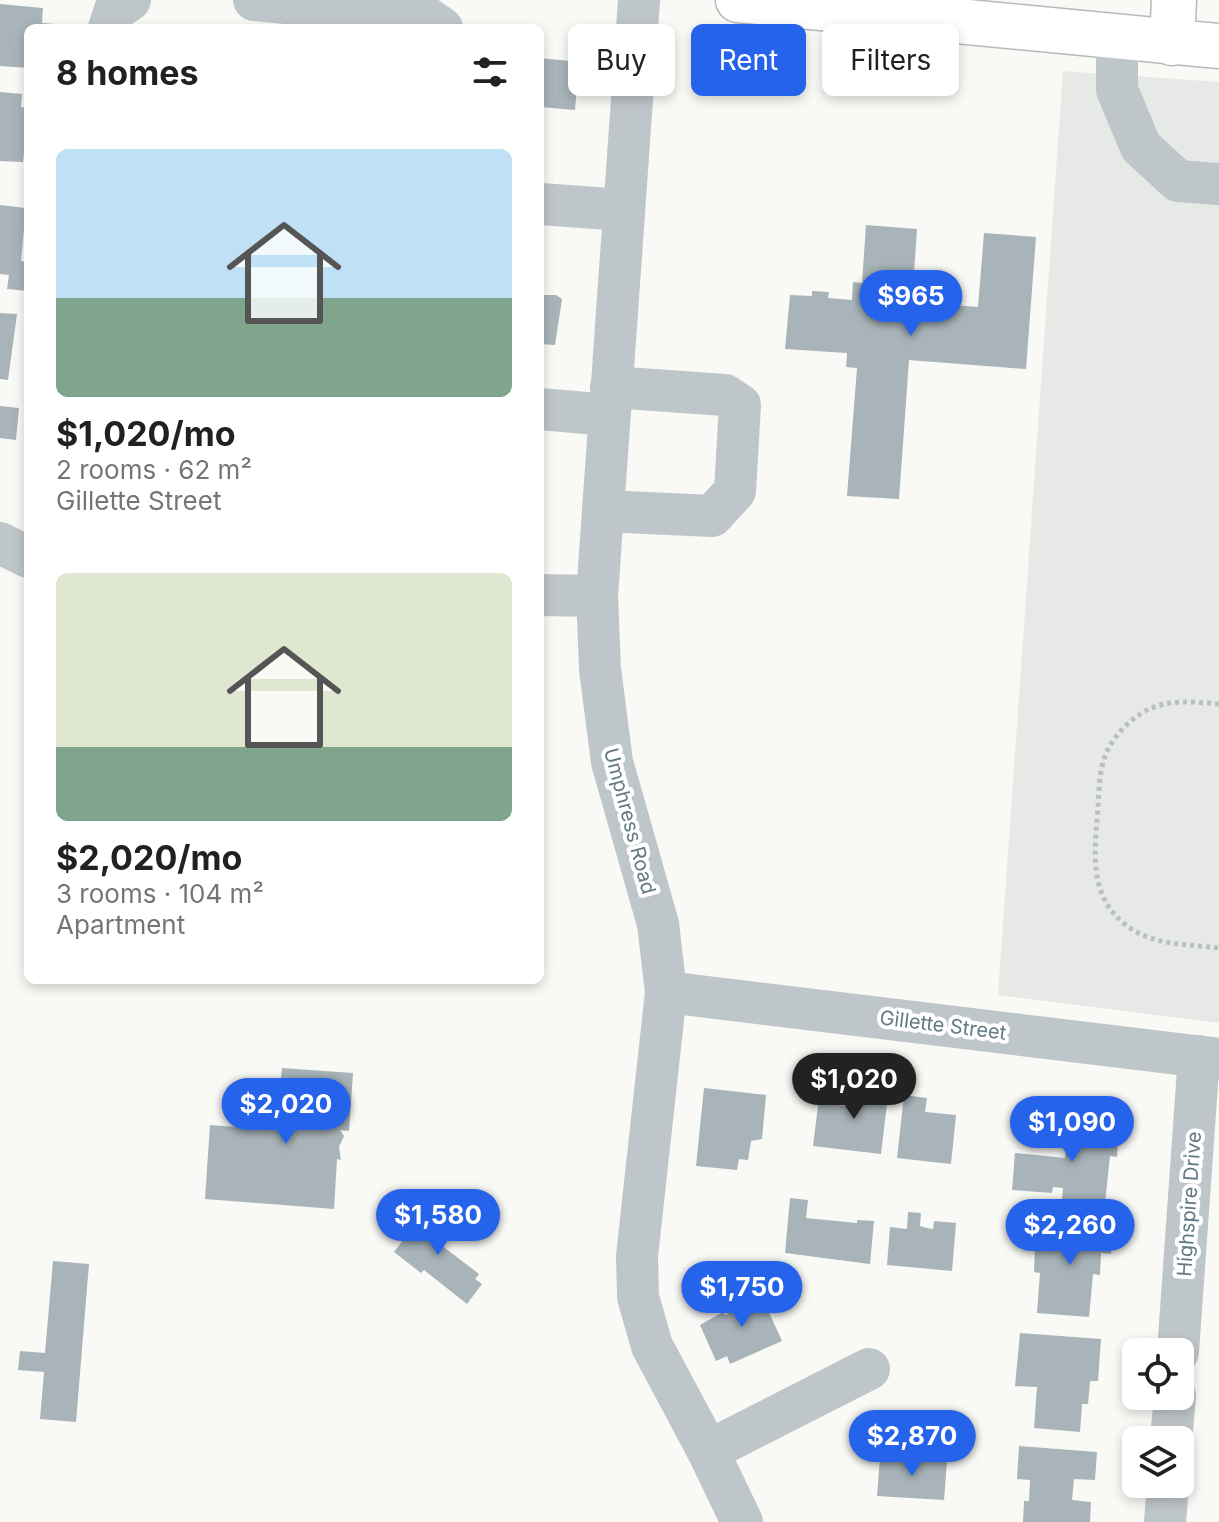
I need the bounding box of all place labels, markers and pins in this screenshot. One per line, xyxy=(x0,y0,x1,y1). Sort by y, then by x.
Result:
pin: $965 xyxy=(864,270,958,338)
pin: $1,020 xyxy=(789,1053,919,1121)
pin: $2,020 xyxy=(221,1078,351,1146)
pin: $1,090 xyxy=(1007,1096,1137,1164)
pin: $1,580 xyxy=(373,1189,503,1257)
pin: $2,260 xyxy=(1005,1199,1135,1267)
pin: $1,750 xyxy=(677,1261,807,1329)
pin: $2,870 xyxy=(847,1410,977,1478)

